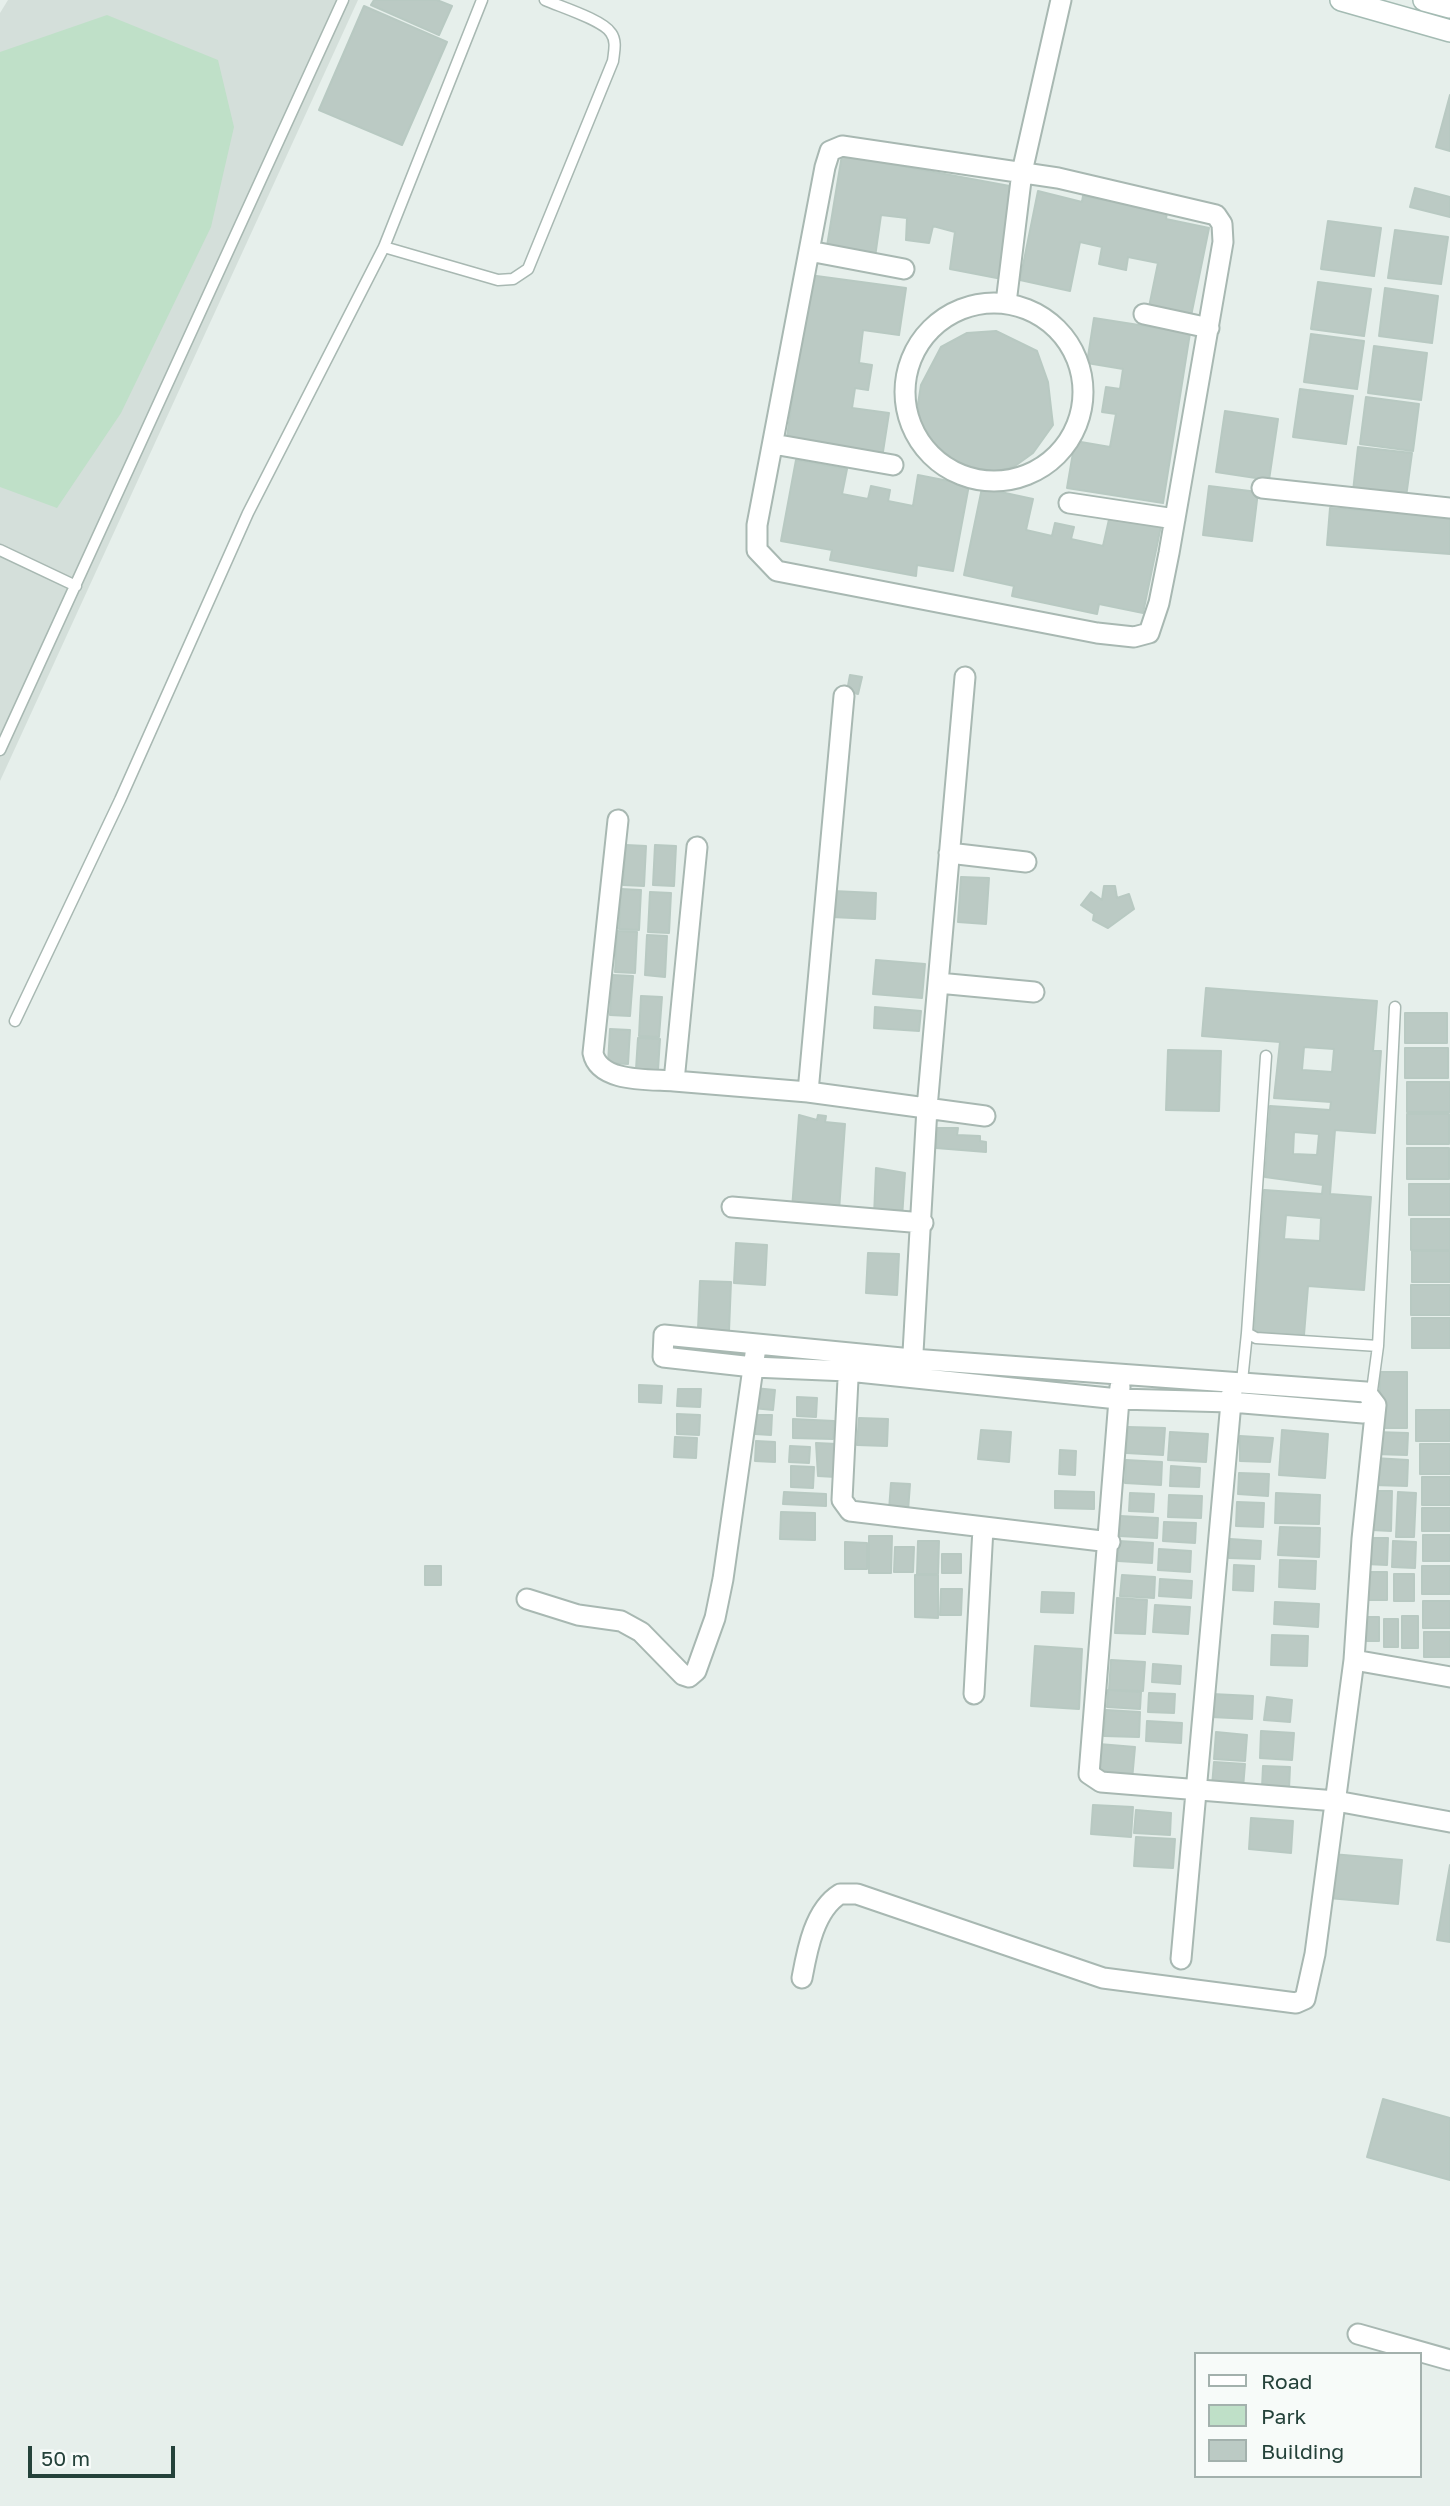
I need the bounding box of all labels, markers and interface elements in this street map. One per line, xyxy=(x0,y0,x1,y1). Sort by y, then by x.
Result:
legend xyxy=(1194,2352,1422,2478)
text: Road xyxy=(1261,2368,1312,2394)
text: Park xyxy=(1261,2403,1306,2429)
scale bar xyxy=(32,2432,178,2476)
text: Building xyxy=(1261,2438,1344,2464)
text: 50 m xyxy=(41,2445,90,2471)

